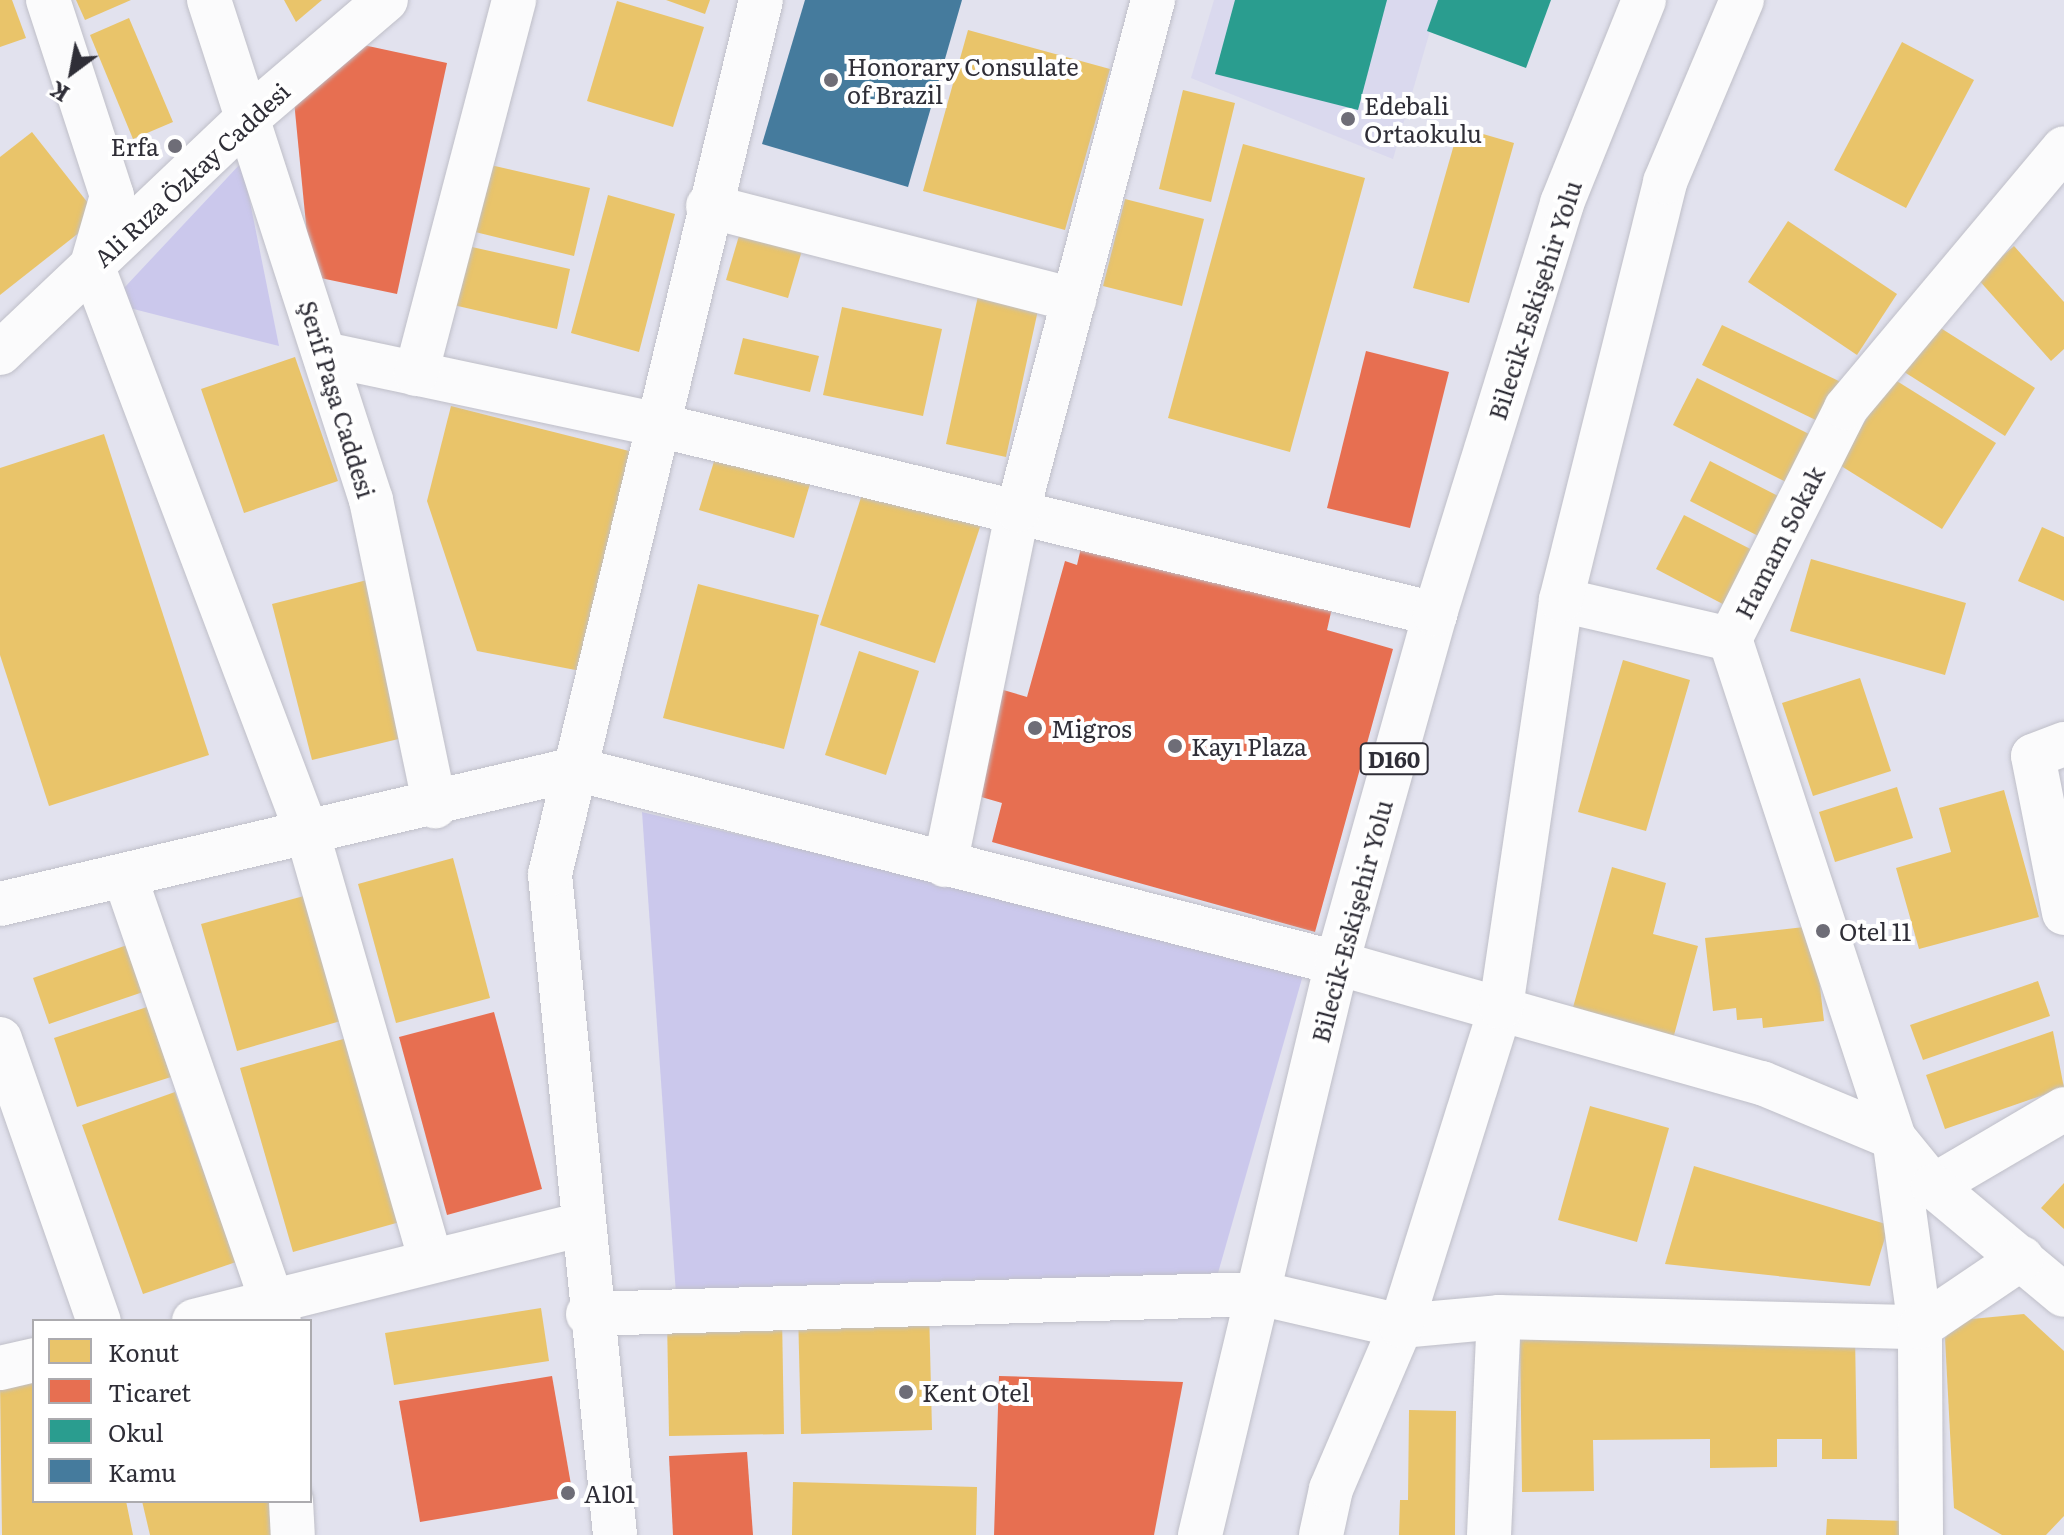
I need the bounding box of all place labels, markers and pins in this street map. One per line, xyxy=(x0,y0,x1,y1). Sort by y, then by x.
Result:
place label: Honorary Consulate of Brazil xyxy=(847,52,1079,108)
marker: Honorary Consulate of Brazil xyxy=(822,71,840,89)
place label: Edebali Ortaokulu xyxy=(1364,91,1482,147)
marker: Edebali Ortaokulu xyxy=(1339,110,1357,128)
place label: Erfa xyxy=(110,132,159,160)
marker: Erfa xyxy=(166,137,184,155)
place label: Migros xyxy=(1051,714,1132,742)
marker: Migros xyxy=(1026,719,1044,737)
place label: Kayı Plaza xyxy=(1191,732,1307,760)
marker: Kayı Plaza xyxy=(1166,737,1184,755)
place label: Otel 11 xyxy=(1839,917,1911,945)
marker: Otel 11 xyxy=(1814,922,1832,940)
place label: Kent Otel xyxy=(922,1378,1029,1406)
marker: Kent Otel xyxy=(897,1383,915,1401)
place label: A101 xyxy=(584,1479,635,1507)
marker: A101 xyxy=(559,1484,577,1502)

